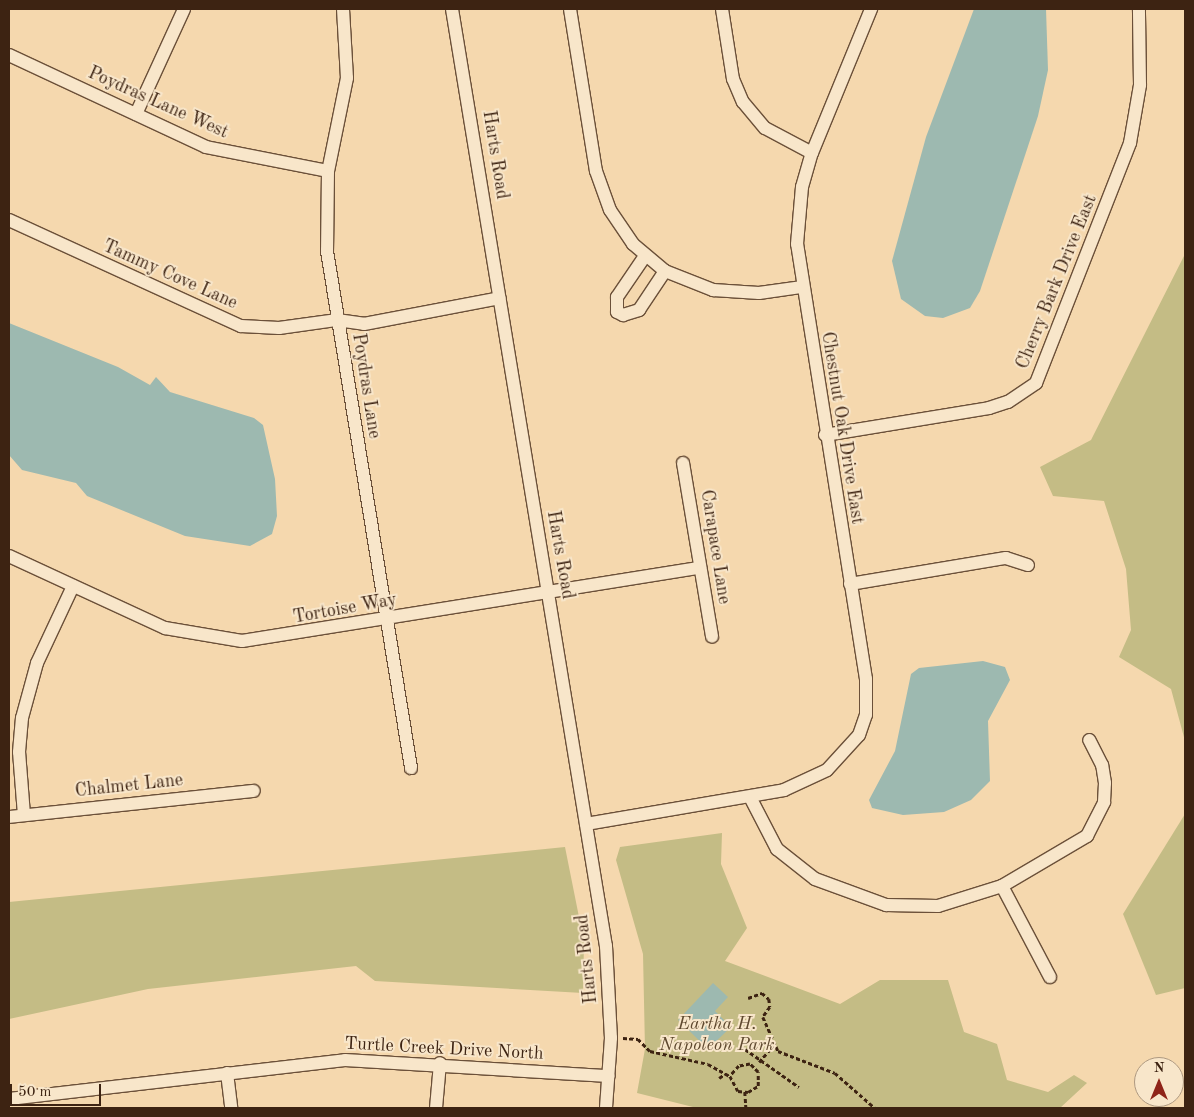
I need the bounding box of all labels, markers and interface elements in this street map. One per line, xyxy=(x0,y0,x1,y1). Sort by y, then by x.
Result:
street label: Poydras Lane West xyxy=(84,62,232,144)
street label: Harts Road xyxy=(477,109,513,201)
street label: Cherry Bark Drive East xyxy=(1012,192,1102,372)
street label: Tammy Cove Lane xyxy=(99,236,241,314)
street label: Chestnut Oak Drive East xyxy=(816,330,868,526)
street label: Poydras Lane xyxy=(347,332,385,440)
street label: Carapace Lane xyxy=(695,488,735,606)
street label: Harts Road xyxy=(542,509,578,601)
street label: Tortoise Way xyxy=(291,589,399,629)
street label: Chalmet Lane xyxy=(74,770,184,802)
street label: Harts Road xyxy=(572,913,602,1005)
park label: Eartha H. Napoleon Park xyxy=(659,1014,775,1056)
street label: Turtle Creek Drive North xyxy=(344,1033,544,1065)
north arrow xyxy=(1134,1057,1184,1107)
text: N xyxy=(1154,1061,1164,1075)
scale bar xyxy=(12,1074,104,1106)
text: 50 m xyxy=(18,1085,52,1100)

